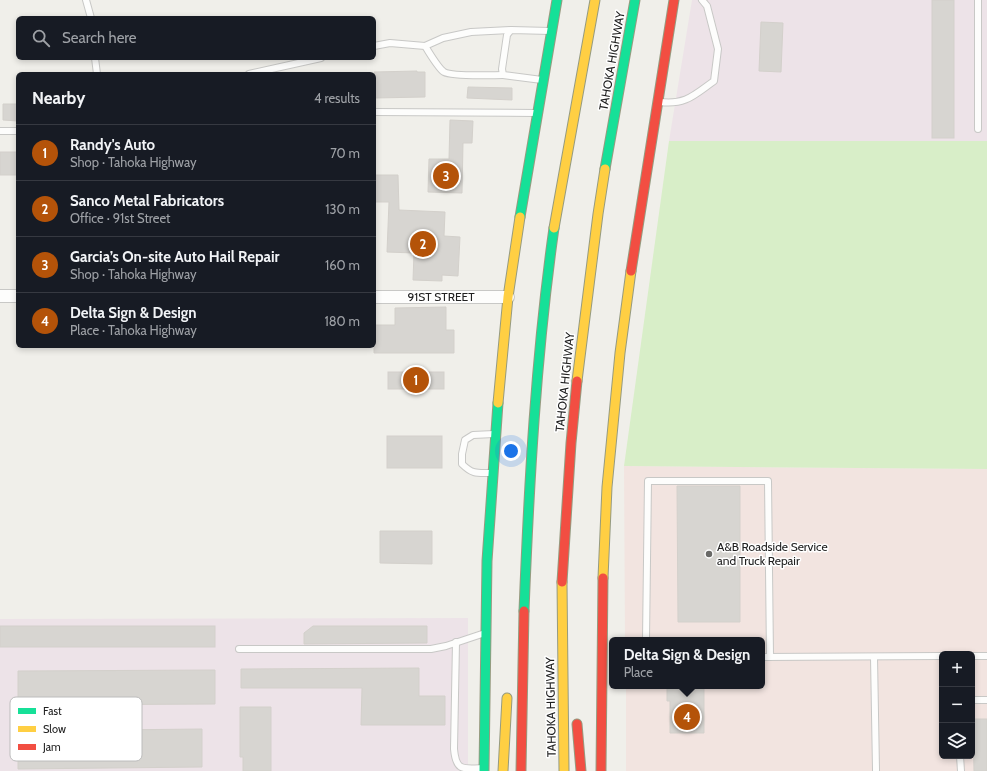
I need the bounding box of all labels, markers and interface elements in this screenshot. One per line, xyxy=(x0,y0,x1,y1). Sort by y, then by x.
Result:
street label: TAHOKA HIGHWAY xyxy=(595,10,628,112)
search box xyxy=(16,16,376,60)
icon: search xyxy=(30,27,52,49)
text: Search here xyxy=(62,29,137,47)
text: Nearby xyxy=(32,88,85,108)
text: 4 results xyxy=(314,90,360,106)
text: Randy's Auto xyxy=(70,136,155,154)
text: 1 xyxy=(43,145,47,161)
text: 70 m xyxy=(330,145,360,161)
text: Shop · Tahoka Highway xyxy=(70,154,197,170)
pin: 3 xyxy=(433,161,459,191)
text: Sanco Metal Fabricators xyxy=(70,192,224,210)
text: 2 xyxy=(42,201,48,217)
text: 130 m xyxy=(325,201,360,217)
text: Office · 91st Street xyxy=(70,210,170,226)
pin: 2 xyxy=(410,229,436,259)
text: Garcia’s On-site Auto Hail Repair xyxy=(70,248,280,266)
text: 3 xyxy=(41,257,49,273)
text: 160 m xyxy=(325,257,360,273)
text: Shop · Tahoka Highway xyxy=(70,266,197,282)
street label: 91ST STREET xyxy=(407,289,475,304)
text: Delta Sign & Design xyxy=(70,304,197,322)
text: 4 xyxy=(41,313,49,329)
text: 180 m xyxy=(324,313,360,329)
text: Place · Tahoka Highway xyxy=(70,322,197,338)
street label: TAHOKA HIGHWAY xyxy=(552,331,577,433)
pin: 1 xyxy=(403,365,429,395)
your location xyxy=(501,441,521,461)
place label: A&B Roadside Service and Truck Repair xyxy=(717,539,828,568)
marker: A&B Roadside Service and Truck Repair xyxy=(704,549,714,559)
popup xyxy=(609,637,765,689)
text: Delta Sign & Design xyxy=(624,646,750,664)
map controls xyxy=(939,651,975,759)
button: + xyxy=(939,651,975,687)
street label: TAHOKA HIGHWAY xyxy=(542,657,559,757)
text: Place xyxy=(624,664,653,680)
button: − xyxy=(939,687,975,723)
legend xyxy=(10,697,142,761)
pin: 4 xyxy=(674,702,700,732)
text: Fast xyxy=(43,704,62,718)
text: Slow xyxy=(43,722,66,736)
button: layers xyxy=(939,723,975,759)
text: Jam xyxy=(42,740,61,754)

